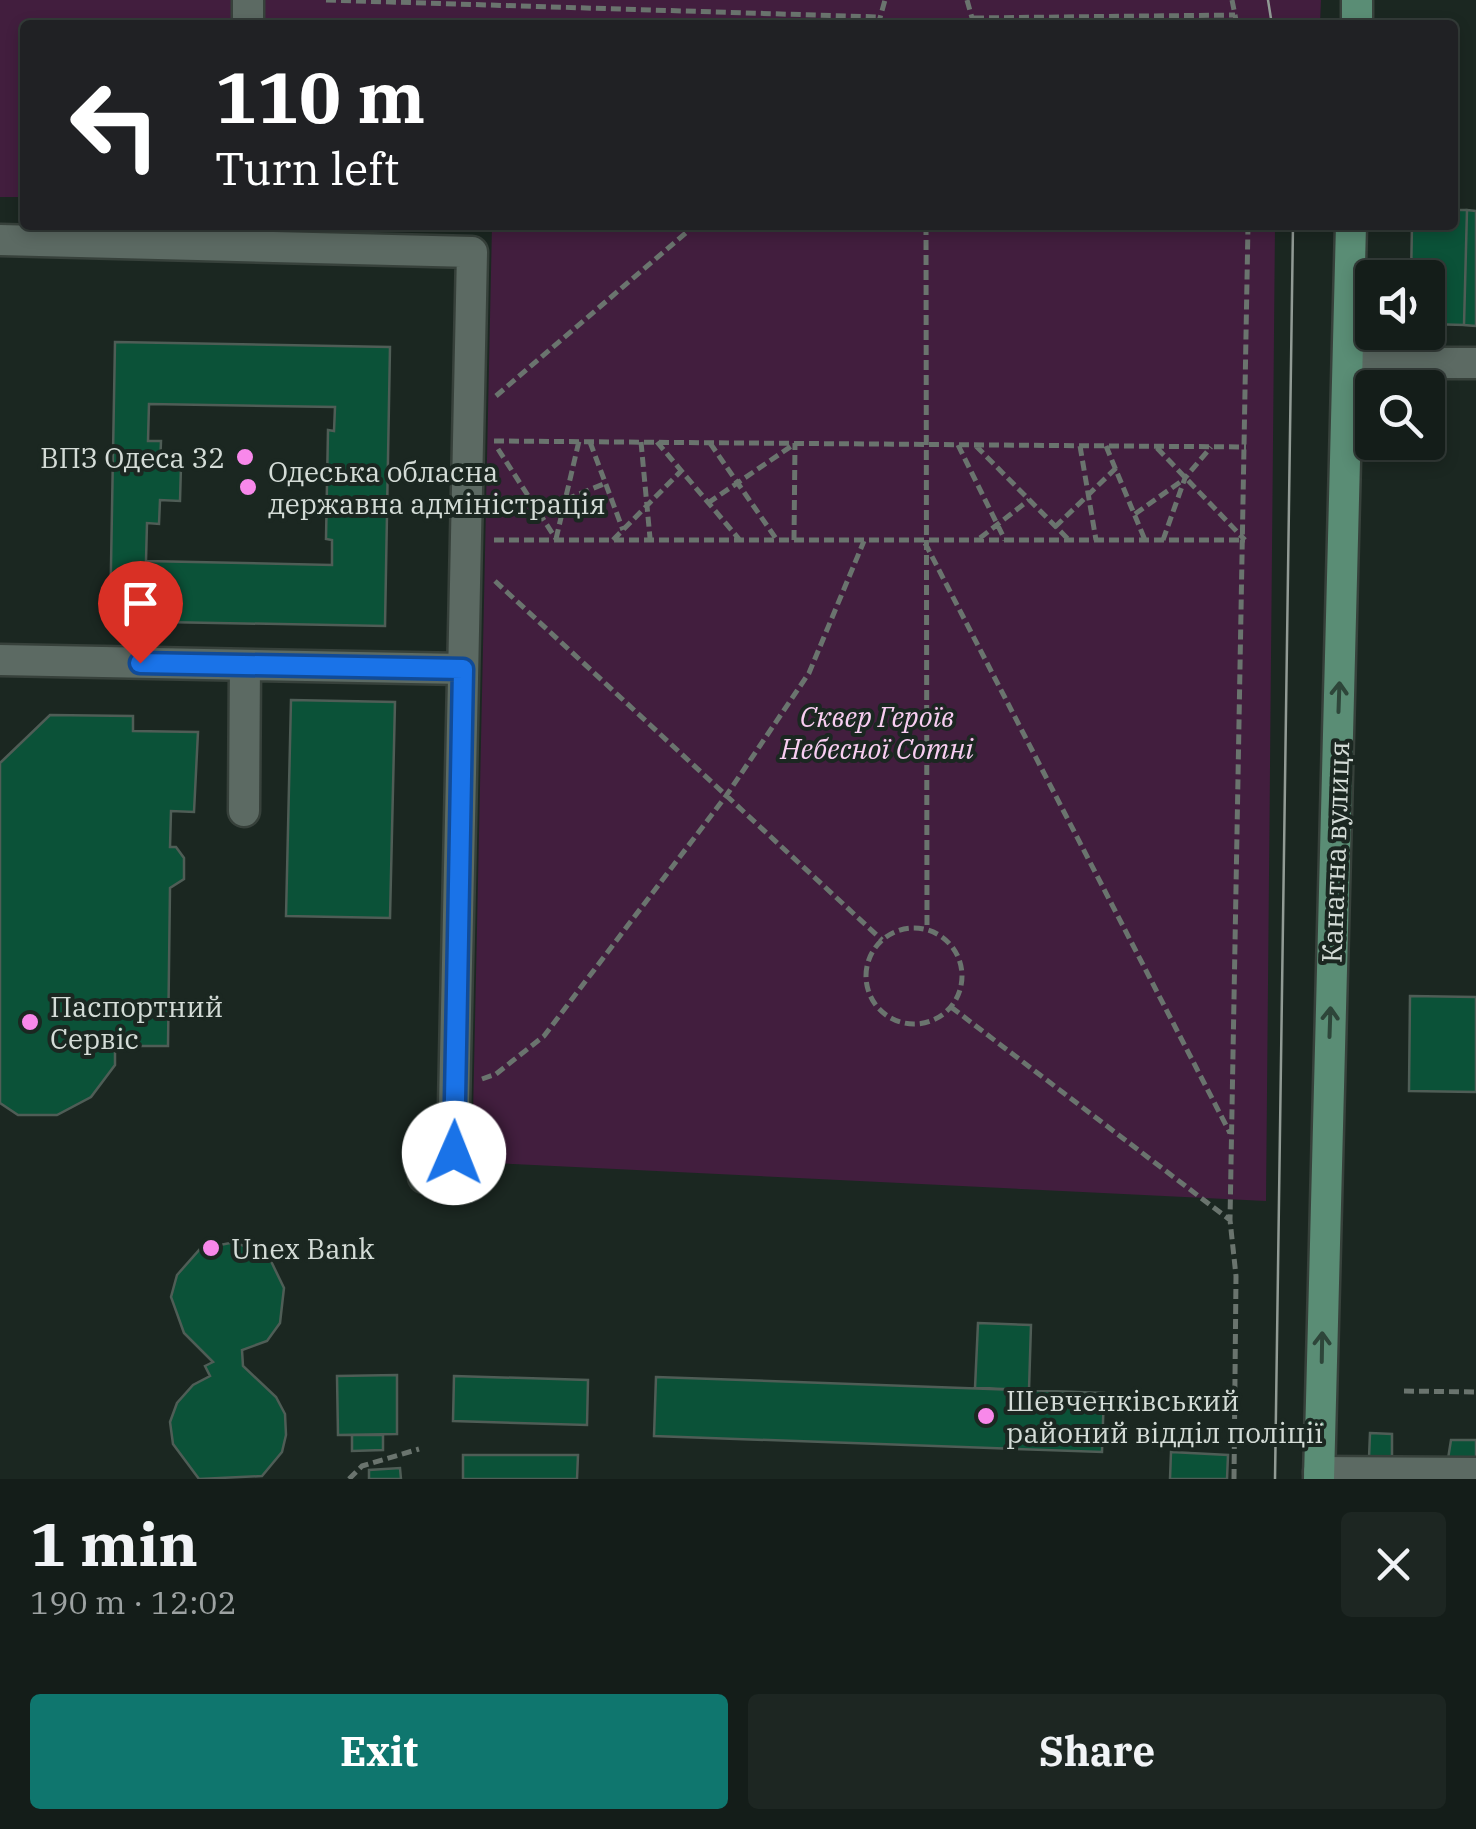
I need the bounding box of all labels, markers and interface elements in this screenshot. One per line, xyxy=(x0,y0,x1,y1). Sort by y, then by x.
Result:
text: 110 m xyxy=(215,51,425,142)
icon: left xyxy=(50,60,180,190)
text: Turn left xyxy=(215,139,399,197)
map controls xyxy=(1355,260,1445,460)
button: sound xyxy=(1355,260,1445,350)
button: search xyxy=(1355,370,1445,460)
place label: ВПЗ Одеса 32 xyxy=(40,439,225,476)
marker: ВПЗ Одеса 32 xyxy=(234,446,256,468)
place label: Одеська обласна державна адміністрація xyxy=(268,453,606,522)
marker: Одеська обласна державна адміністрація xyxy=(237,476,259,498)
pin xyxy=(98,561,183,664)
icon: arrive xyxy=(113,576,168,631)
one-way arrow xyxy=(1329,681,1348,713)
park label: Сквер Героїв Небесної Сотні xyxy=(779,698,974,767)
street label: Канатна вулиця xyxy=(1313,740,1357,964)
place label: Паспортний Сервіс xyxy=(50,988,223,1057)
one-way arrow xyxy=(1321,1006,1340,1038)
marker: Паспортний Сервіс xyxy=(19,1011,41,1033)
position arrow xyxy=(402,1101,506,1205)
place label: Unex Bank xyxy=(231,1230,375,1267)
marker: Unex Bank xyxy=(200,1237,222,1259)
one-way arrow xyxy=(1312,1331,1332,1364)
place label: Шевченківський районий відділ поліції xyxy=(1006,1382,1323,1451)
marker: Шевченківський районий відділ поліції xyxy=(975,1405,997,1427)
text: 1 min xyxy=(30,1504,198,1583)
button: close xyxy=(1341,1512,1446,1617)
text: 190 m · 12:02 xyxy=(30,1581,237,1623)
button: Exit xyxy=(30,1694,728,1809)
button: Share xyxy=(748,1694,1446,1809)

